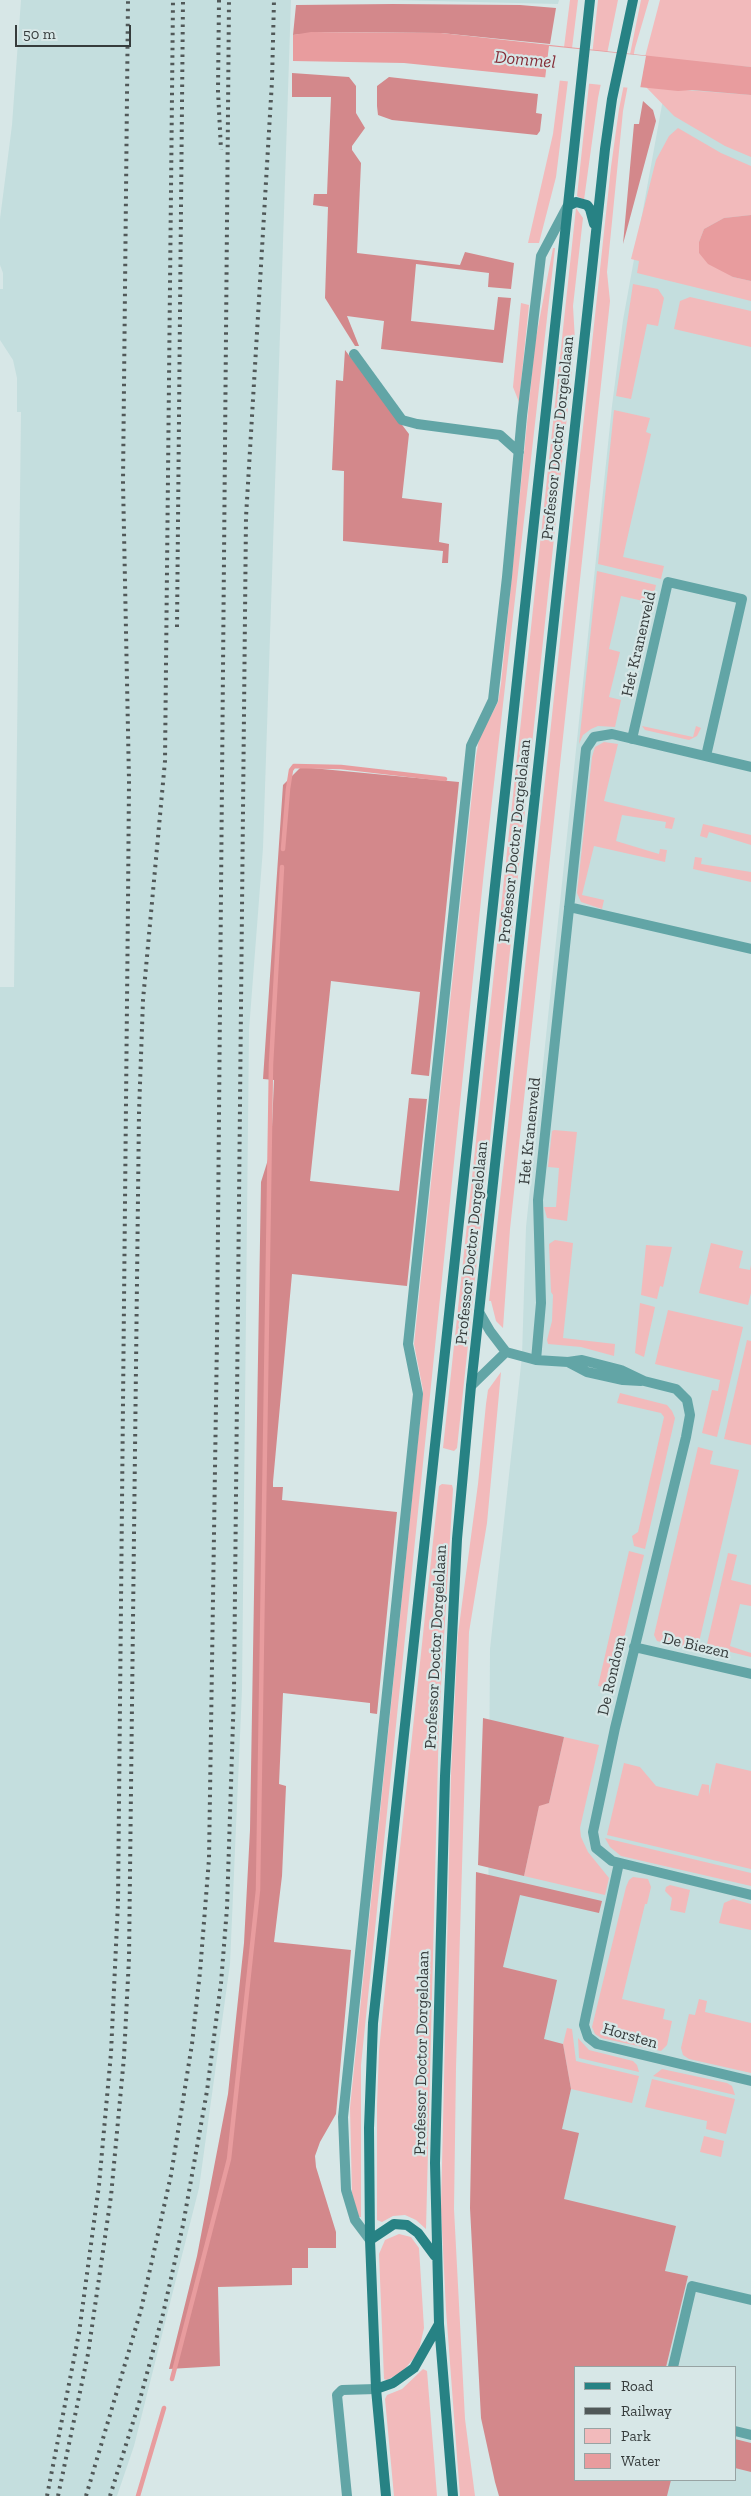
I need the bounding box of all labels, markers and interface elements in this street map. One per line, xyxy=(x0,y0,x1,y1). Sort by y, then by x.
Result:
scale bar xyxy=(18,15,134,47)
text: 50 m xyxy=(23,25,56,43)
water label: Dommel xyxy=(493,47,557,73)
street label: Professor Doctor Dorgelolaan xyxy=(538,335,578,541)
street label: Het Kranenveld xyxy=(618,589,660,699)
street label: Professor Doctor Dorgelolaan xyxy=(495,738,535,944)
street label: Het Kranenveld xyxy=(515,1077,545,1185)
street label: Professor Doctor Dorgelolaan xyxy=(452,1140,492,1346)
street label: Professor Doctor Dorgelolaan xyxy=(421,1544,451,1750)
street label: De Biezen xyxy=(661,1629,731,1663)
street label: De Rondom xyxy=(594,1635,630,1717)
street label: Professor Doctor Dorgelolaan xyxy=(411,1951,433,2155)
street label: Horsten xyxy=(600,2019,660,2053)
legend xyxy=(574,2366,736,2481)
text: Road xyxy=(621,2377,653,2395)
text: Railway xyxy=(621,2402,672,2420)
text: Park xyxy=(621,2427,651,2445)
text: Water xyxy=(621,2452,661,2470)

